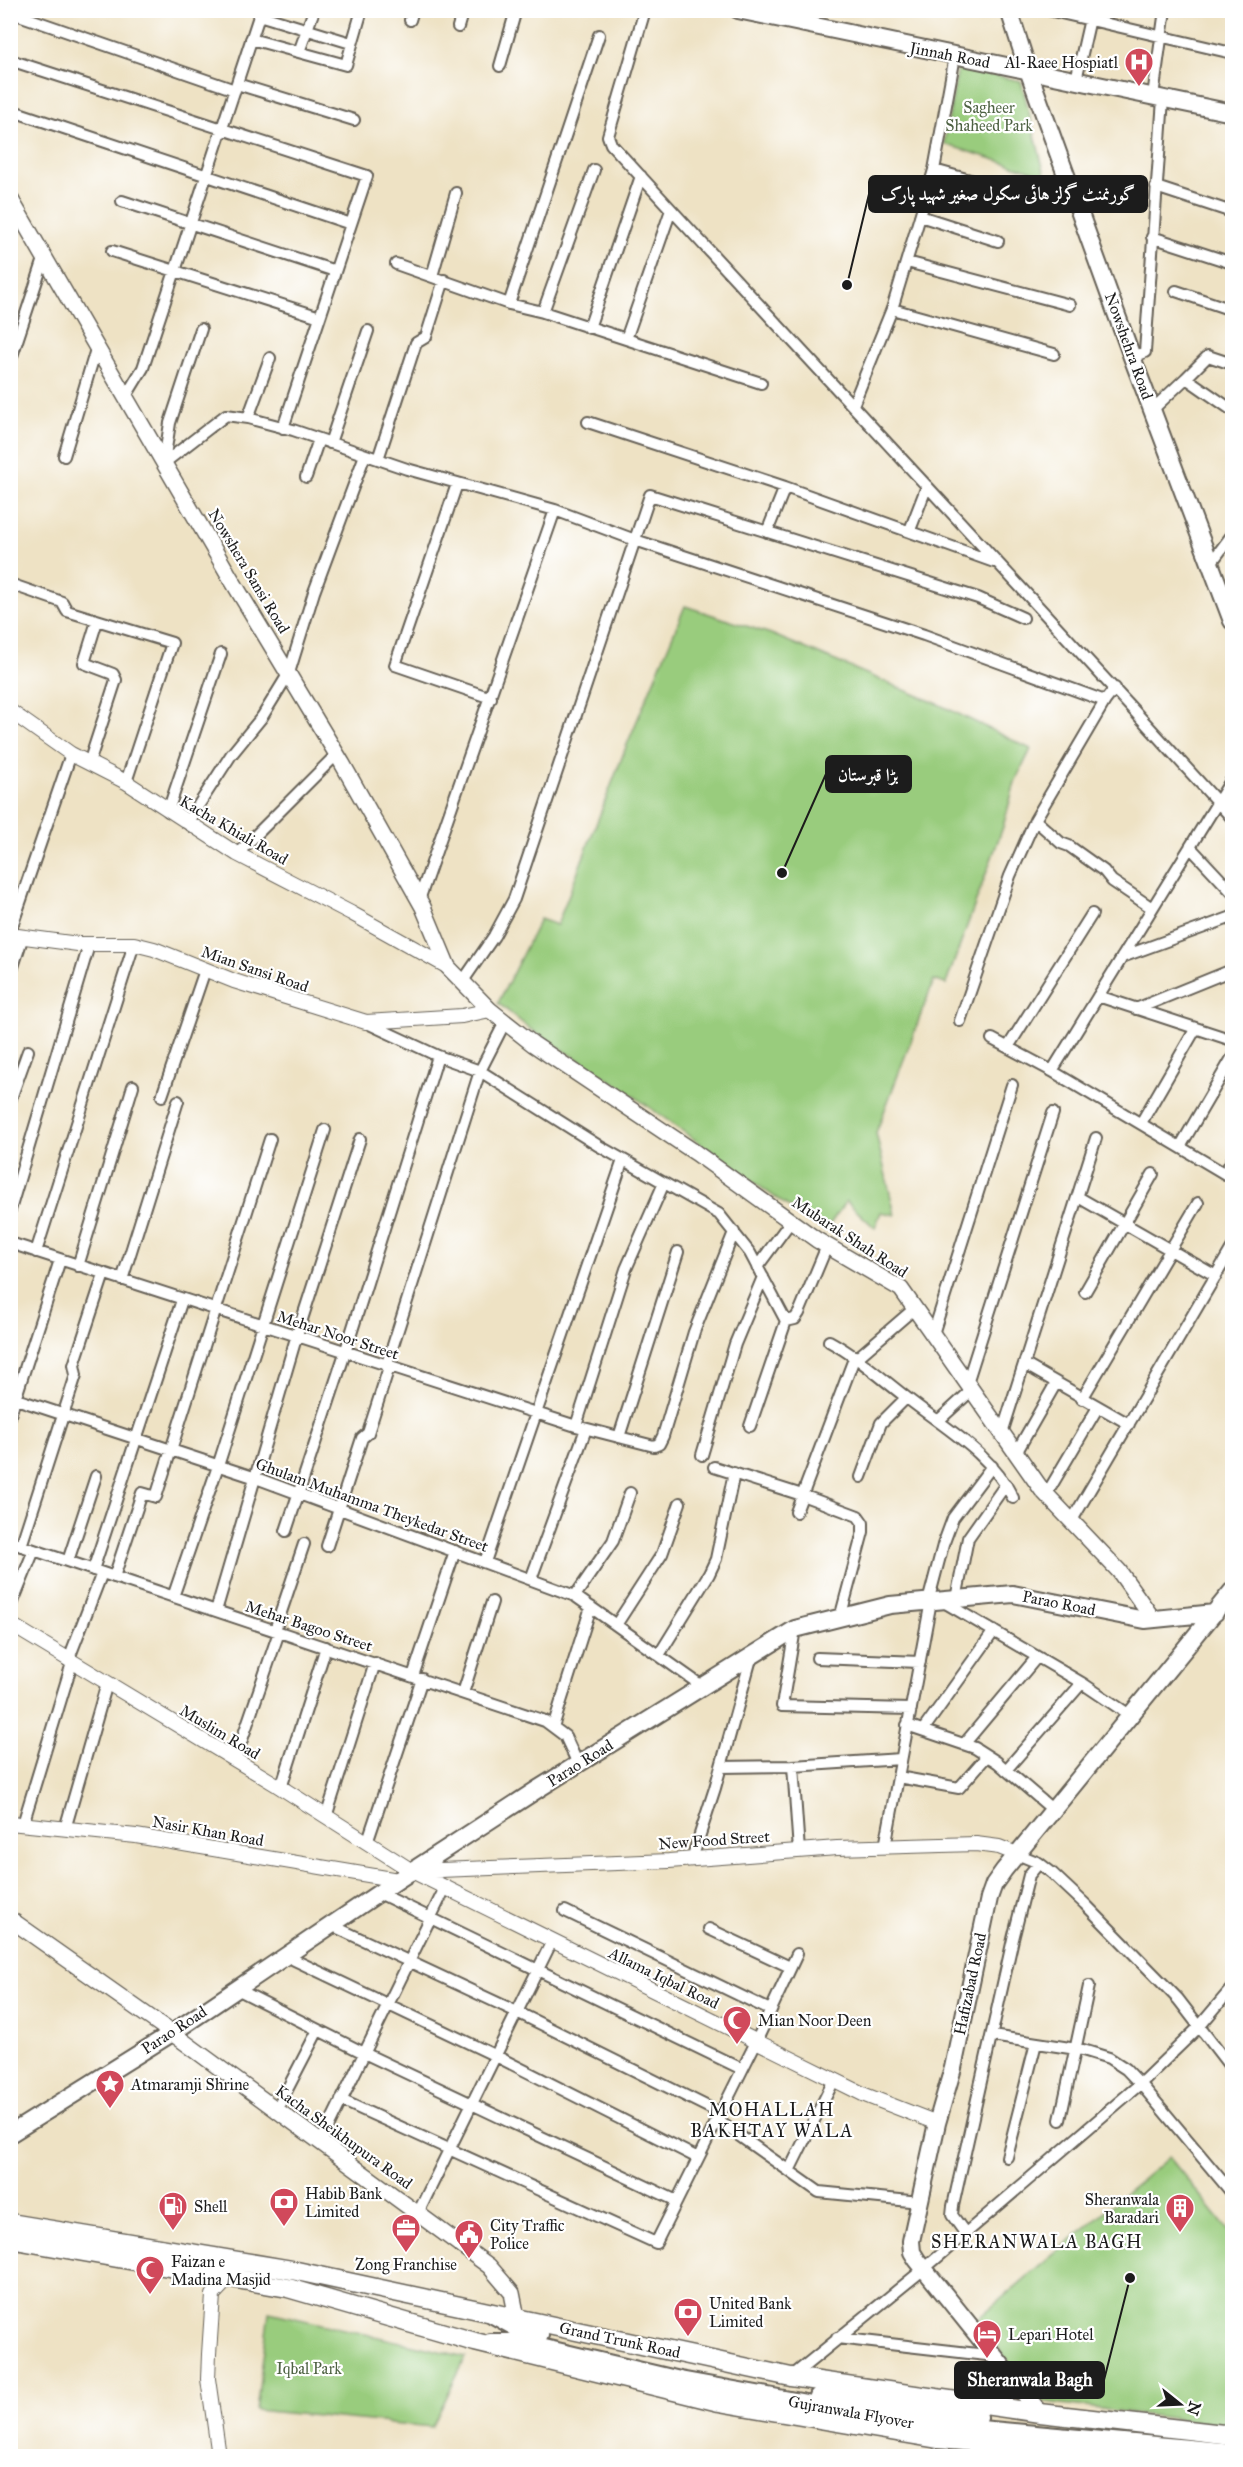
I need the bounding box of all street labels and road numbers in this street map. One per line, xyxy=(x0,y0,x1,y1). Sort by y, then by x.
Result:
street label: Jinnah Road xyxy=(906,38,992,73)
street label: Nowshehra Road xyxy=(1101,290,1157,402)
street label: Nowshera Sansi Road xyxy=(204,505,294,637)
street label: Kacha Khiali Road xyxy=(177,791,291,869)
street label: Mian Sansi Road xyxy=(199,942,311,996)
street label: Mubarak Shah Road xyxy=(789,1192,911,1282)
street label: Mehar Noor Street xyxy=(275,1306,402,1364)
street label: Ghulam Muhamma Theykedar Street xyxy=(253,1454,491,1556)
street label: Parao Road xyxy=(1021,1587,1097,1619)
street label: Mehar Bagoo Street xyxy=(243,1597,375,1657)
street label: Muslim Road xyxy=(176,1701,264,1763)
street label: Parao Road xyxy=(544,1735,616,1791)
street label: Nasir Khan Road xyxy=(151,1812,265,1850)
street label: New Food Street xyxy=(658,1827,771,1853)
street label: Hafizabad Road xyxy=(950,1931,990,2037)
street label: Allama Iqbal Road xyxy=(604,1943,722,2014)
street label: Parao Road xyxy=(138,2002,210,2058)
street label: Kacha Sheikhupura Road xyxy=(272,2081,416,2193)
street label: Grand Trunk Road xyxy=(558,2318,682,2362)
street label: Gujranwala Flyover xyxy=(787,2392,915,2432)

